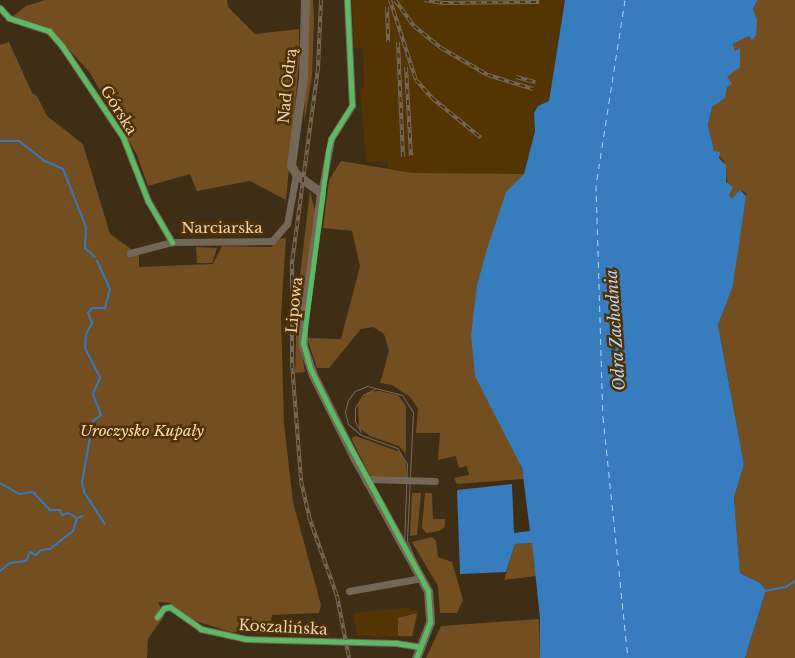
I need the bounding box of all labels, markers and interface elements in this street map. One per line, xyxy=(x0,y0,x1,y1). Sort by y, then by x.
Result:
street label: Nad Odrą xyxy=(274,48,300,124)
street label: Górska xyxy=(97,82,141,138)
street label: Narciarska xyxy=(181,219,263,237)
water label: Odra Zachodnia xyxy=(601,269,629,391)
street label: Lipowa xyxy=(282,276,306,334)
park label: Uroczysko Kupały xyxy=(80,422,204,440)
street label: Koszalińska xyxy=(238,616,328,638)

